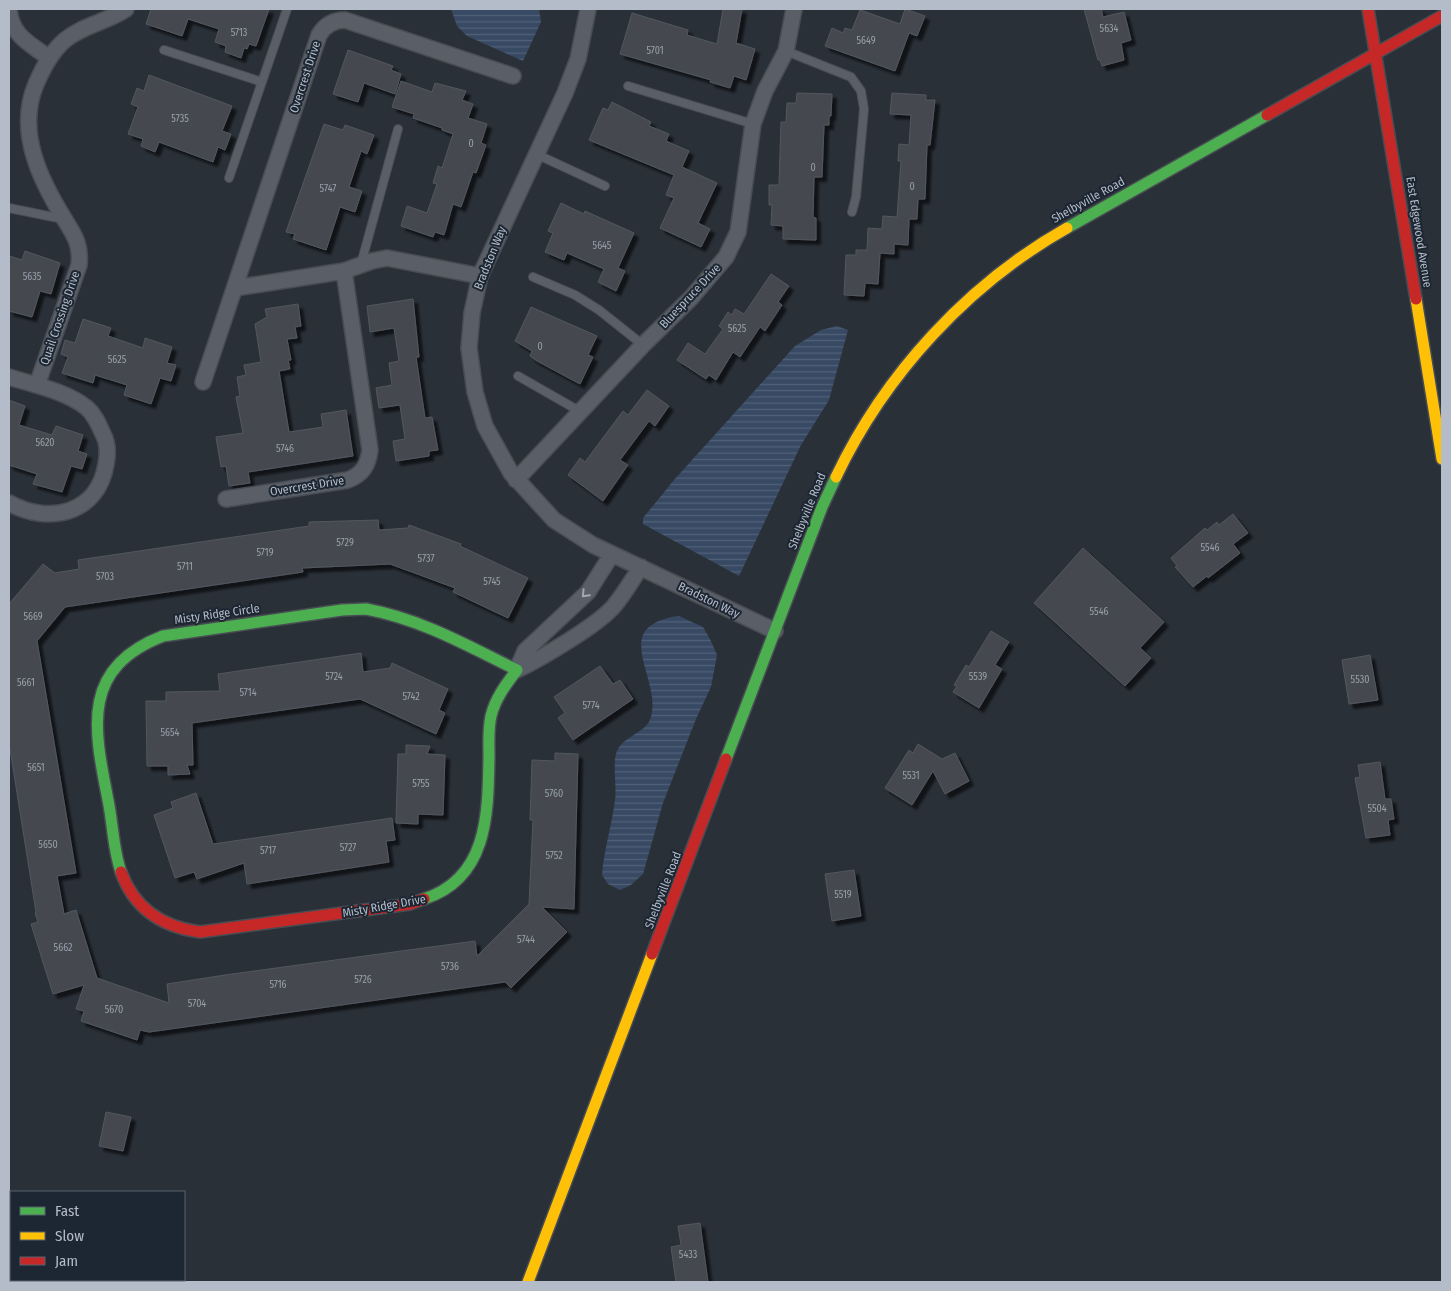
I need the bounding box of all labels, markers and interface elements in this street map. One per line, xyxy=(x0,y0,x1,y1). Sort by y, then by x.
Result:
house number: 5634 xyxy=(1100,23,1119,35)
house number: 5713 xyxy=(231,27,248,39)
house number: 5649 xyxy=(856,35,876,47)
street label: Overcrest Drive xyxy=(287,39,323,115)
house number: 5701 xyxy=(646,45,664,57)
house number: 5735 xyxy=(171,113,189,125)
house number: 0 xyxy=(468,138,474,150)
house number: 0 xyxy=(810,162,816,174)
street label: Shelbyville Road xyxy=(1049,174,1127,226)
street label: East Edgewood Avenue xyxy=(1403,176,1435,289)
house number: 0 xyxy=(909,181,915,193)
house number: 5747 xyxy=(320,183,336,195)
street label: Bradston Way xyxy=(471,224,509,292)
house number: 5645 xyxy=(593,240,612,252)
street label: Bluespruce Drive xyxy=(657,261,723,331)
street label: Quail Crossing Drive xyxy=(37,269,83,367)
house number: 5635 xyxy=(23,271,42,283)
house number: 5625 xyxy=(728,323,747,335)
house number: 0 xyxy=(537,341,543,353)
house number: 5625 xyxy=(108,354,127,366)
house number: 5620 xyxy=(35,437,55,449)
house number: 5746 xyxy=(276,443,294,455)
street label: Shelbyville Road xyxy=(785,471,829,551)
street label: Overcrest Drive xyxy=(269,473,345,499)
house number: 5729 xyxy=(336,537,354,549)
house number: 5546 xyxy=(1201,542,1220,554)
house number: 5719 xyxy=(256,547,274,559)
house number: 5737 xyxy=(418,553,434,565)
house number: 5711 xyxy=(177,561,193,573)
house number: 5703 xyxy=(96,571,114,583)
house number: 5745 xyxy=(483,576,501,588)
street label: Bradston Way xyxy=(676,579,743,621)
one-way arrow xyxy=(582,588,591,597)
street label: Misty Ridge Circle xyxy=(173,601,261,627)
house number: 5546 xyxy=(1090,606,1109,618)
house number: 5669 xyxy=(23,611,43,623)
house number: 5724 xyxy=(325,671,343,683)
house number: 5539 xyxy=(969,671,987,683)
house number: 5530 xyxy=(1351,674,1369,686)
house number: 5661 xyxy=(17,677,35,689)
house number: 5714 xyxy=(239,687,257,699)
house number: 5742 xyxy=(402,691,420,703)
house number: 5774 xyxy=(582,700,600,712)
house number: 5654 xyxy=(161,727,180,739)
house number: 5651 xyxy=(27,762,45,774)
house number: 5531 xyxy=(902,770,920,782)
house number: 5755 xyxy=(412,778,430,790)
house number: 5760 xyxy=(545,788,563,800)
house number: 5504 xyxy=(1367,803,1387,815)
house number: 5650 xyxy=(38,839,58,851)
house number: 5727 xyxy=(340,842,356,854)
house number: 5717 xyxy=(260,845,276,857)
house number: 5752 xyxy=(545,850,563,862)
street label: Shelbyville Road xyxy=(642,850,684,930)
house number: 5519 xyxy=(834,889,852,901)
street label: Misty Ridge Drive xyxy=(341,892,427,920)
house number: 5744 xyxy=(517,934,535,946)
house number: 5662 xyxy=(54,942,73,954)
house number: 5736 xyxy=(441,961,459,973)
house number: 5726 xyxy=(354,974,372,986)
house number: 5716 xyxy=(269,979,287,991)
house number: 5704 xyxy=(188,998,206,1010)
house number: 5670 xyxy=(105,1004,123,1016)
legend xyxy=(10,1191,185,1281)
text: Fast xyxy=(55,1202,79,1220)
text: Slow xyxy=(55,1227,84,1245)
house number: 5433 xyxy=(679,1249,698,1261)
text: Jam xyxy=(55,1252,78,1270)

